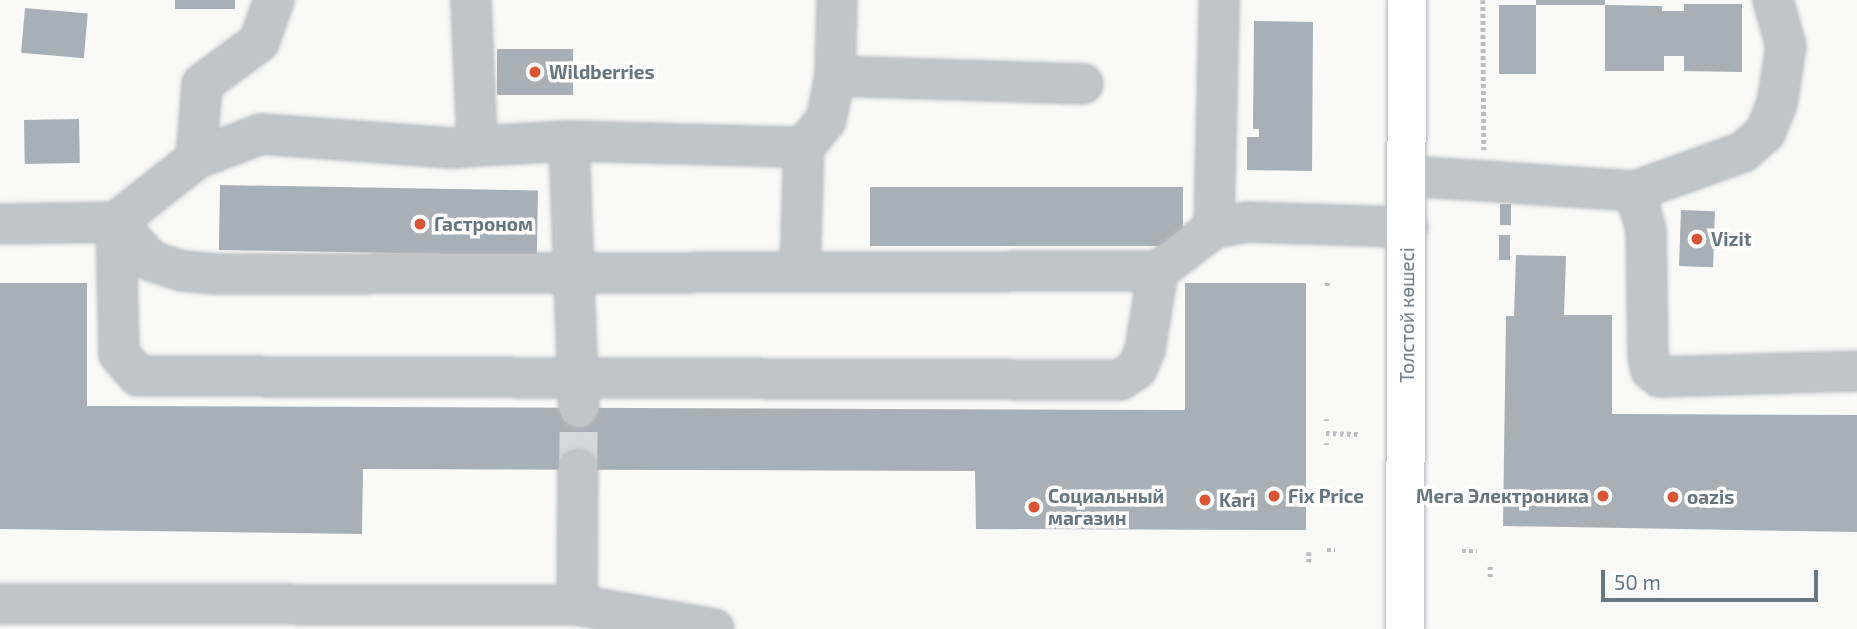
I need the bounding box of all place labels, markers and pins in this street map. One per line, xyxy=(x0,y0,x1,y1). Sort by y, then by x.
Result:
place label: Wildberries xyxy=(549,61,655,83)
marker: Wildberries xyxy=(527,64,543,80)
place label: Гастроном xyxy=(434,213,533,235)
marker: Гастроном xyxy=(412,216,428,232)
place label: Vizit xyxy=(1711,228,1751,250)
marker: Vizit xyxy=(1689,231,1705,247)
place label: Социальный магазин xyxy=(1048,485,1164,529)
place label: Fix Price xyxy=(1288,485,1364,507)
place label: Мега Электроника xyxy=(1416,485,1589,507)
place label: oazis xyxy=(1687,486,1734,508)
marker: Fix Price xyxy=(1266,488,1282,504)
marker: Мега Электроника xyxy=(1595,488,1611,504)
place label: Kari xyxy=(1219,489,1255,511)
marker: oazis xyxy=(1665,489,1681,505)
marker: Kari xyxy=(1197,492,1213,508)
marker: Социальный магазин xyxy=(1026,499,1042,515)

